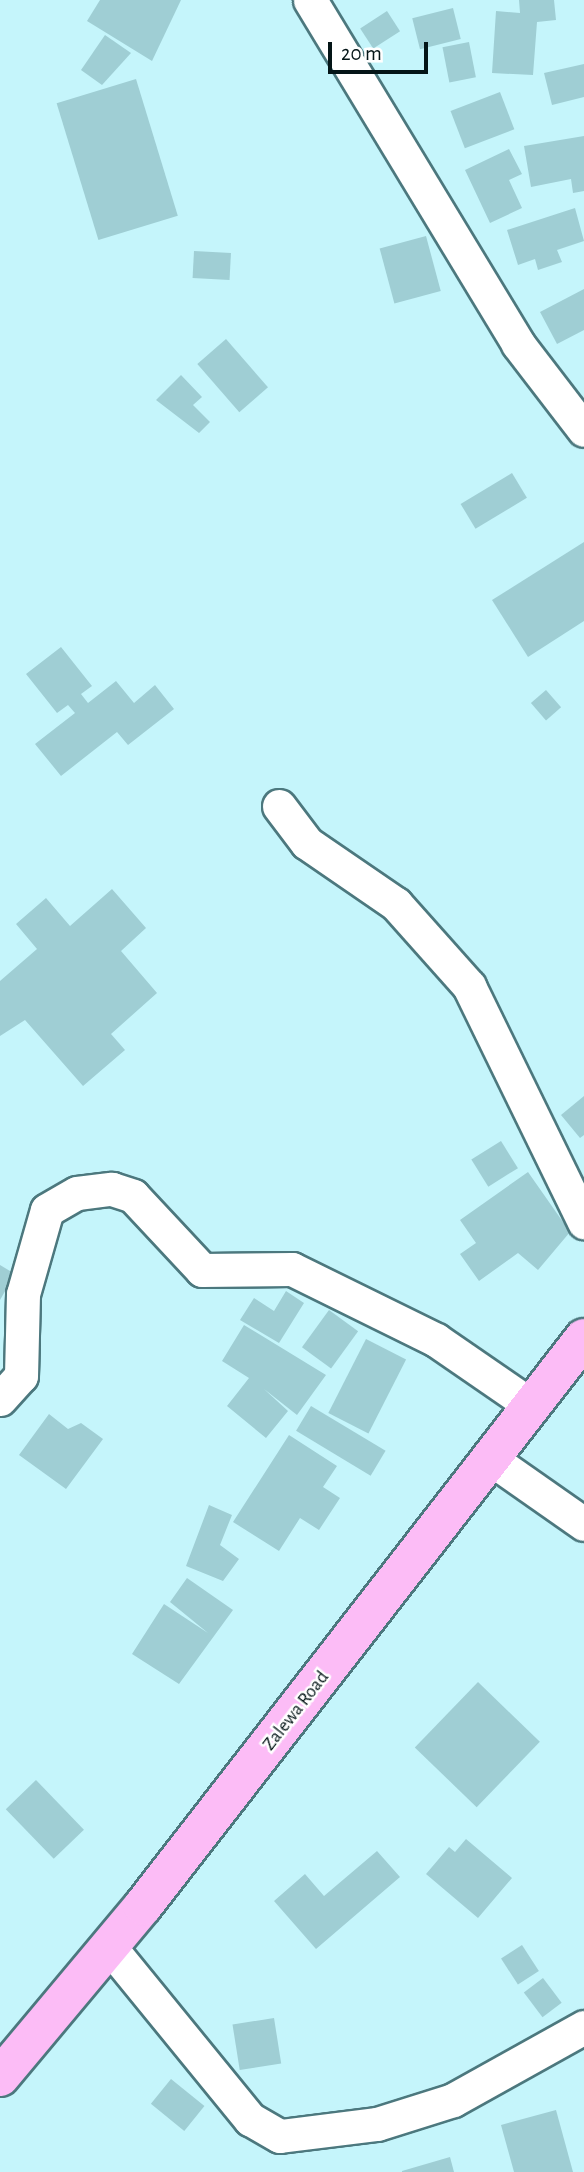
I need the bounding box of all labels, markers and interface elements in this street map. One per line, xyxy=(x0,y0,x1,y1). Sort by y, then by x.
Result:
scale bar xyxy=(332,28,432,72)
text: 20 m xyxy=(341,43,382,64)
street label: Zalewa Road xyxy=(258,1667,334,1755)

